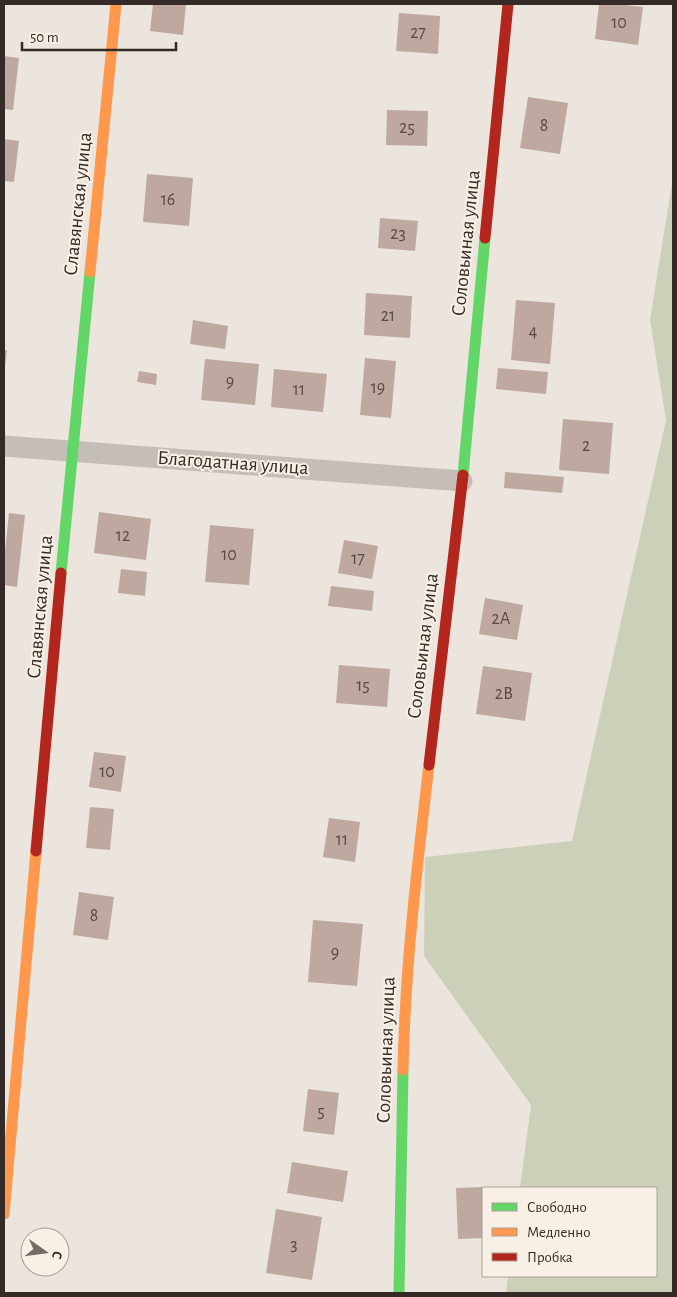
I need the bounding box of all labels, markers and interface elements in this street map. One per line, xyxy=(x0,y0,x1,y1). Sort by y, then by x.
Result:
house number: 10 xyxy=(611,14,627,32)
scale bar xyxy=(22,20,176,52)
house number: 27 xyxy=(410,24,426,42)
text: 50 m xyxy=(30,30,59,45)
house number: 8 xyxy=(540,117,548,135)
house number: 25 xyxy=(399,119,415,137)
street label: Славянская улица xyxy=(61,131,95,277)
street label: Соловьиная улица xyxy=(448,169,484,317)
house number: 16 xyxy=(161,191,175,209)
house number: 23 xyxy=(390,225,406,243)
house number: 21 xyxy=(381,307,395,325)
house number: 4 xyxy=(529,323,538,341)
house number: 9 xyxy=(226,373,234,391)
house number: 19 xyxy=(371,379,385,397)
house number: 11 xyxy=(293,381,305,399)
house number: 2 xyxy=(582,437,590,455)
street label: Благодатная улица xyxy=(157,448,309,478)
house number: 12 xyxy=(116,527,130,545)
street label: Славянская улица xyxy=(24,534,56,680)
house number: 10 xyxy=(221,546,237,564)
house number: 17 xyxy=(351,550,365,568)
street label: Соловьиная улица xyxy=(404,572,442,720)
house number: 2А xyxy=(492,610,511,628)
house number: 15 xyxy=(356,677,370,695)
house number: 2В xyxy=(495,685,513,703)
house number: 10 xyxy=(99,763,115,781)
house number: 11 xyxy=(336,831,348,849)
house number: 8 xyxy=(90,907,98,925)
house number: 9 xyxy=(331,944,339,962)
street label: Соловьиная улица xyxy=(373,976,399,1124)
house number: 5 xyxy=(317,1103,325,1121)
legend xyxy=(482,1187,657,1277)
text: Свободно xyxy=(527,1200,587,1215)
text: Медленно xyxy=(527,1225,591,1240)
north arrow xyxy=(20,1227,70,1277)
house number: 3 xyxy=(290,1236,298,1254)
text: С xyxy=(49,1249,64,1261)
text: Пробка xyxy=(527,1250,573,1265)

